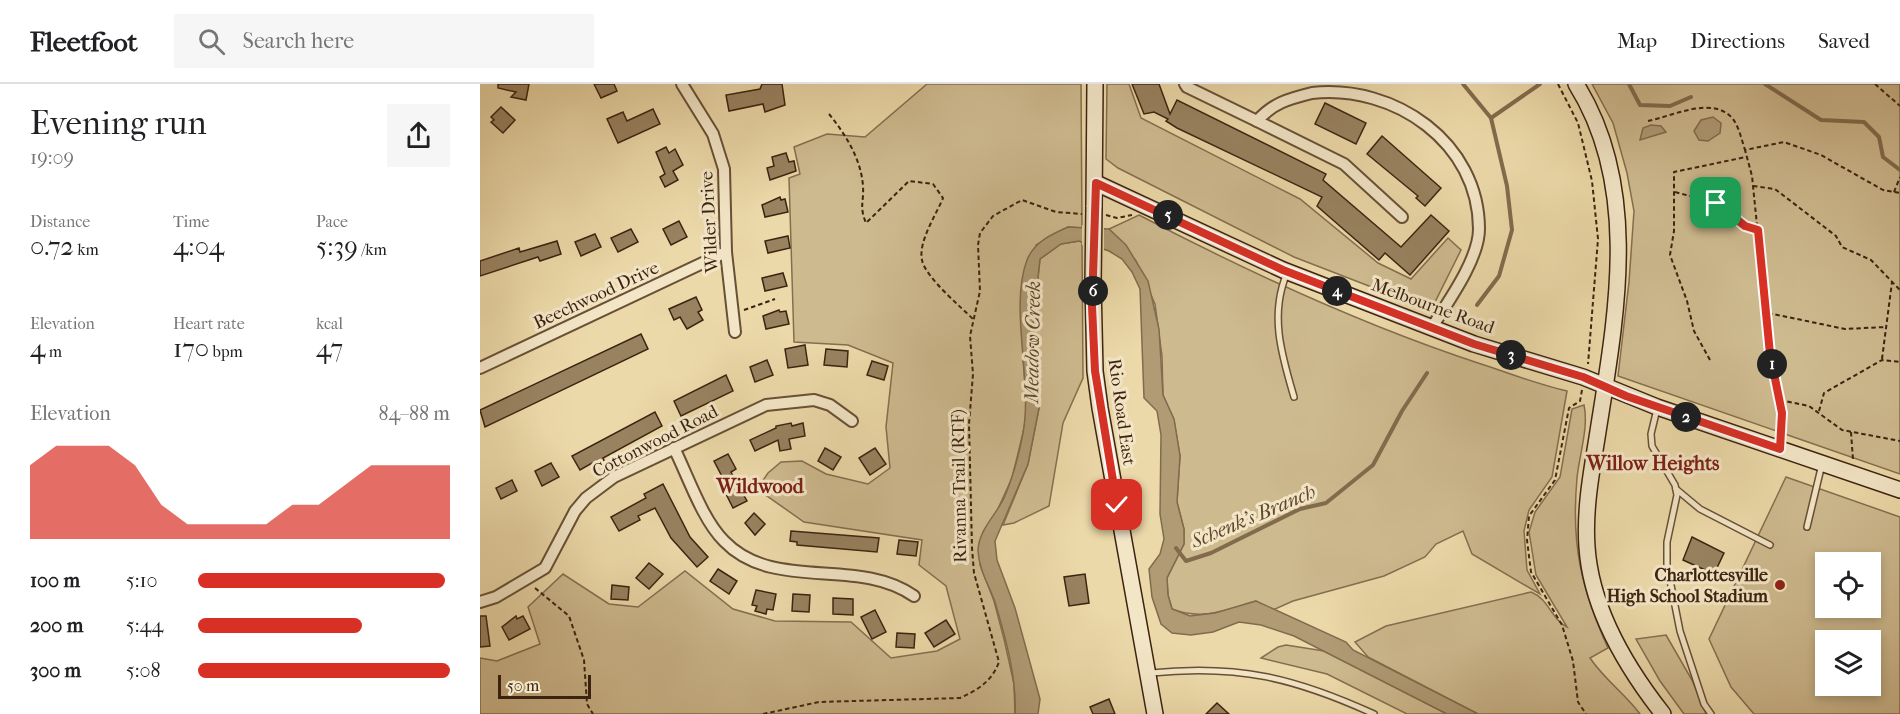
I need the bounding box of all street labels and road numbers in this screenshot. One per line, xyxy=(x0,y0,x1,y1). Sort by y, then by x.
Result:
street label: Wilder Drive xyxy=(696,170,723,274)
street label: Beechwood Drive xyxy=(530,257,662,334)
street label: Melbourne Road xyxy=(1368,274,1497,339)
street label: Rio Road East xyxy=(1104,357,1139,467)
street label: Cottonwood Road xyxy=(589,401,722,482)
street label: Rivanna Trail (RTF) xyxy=(948,409,971,563)

